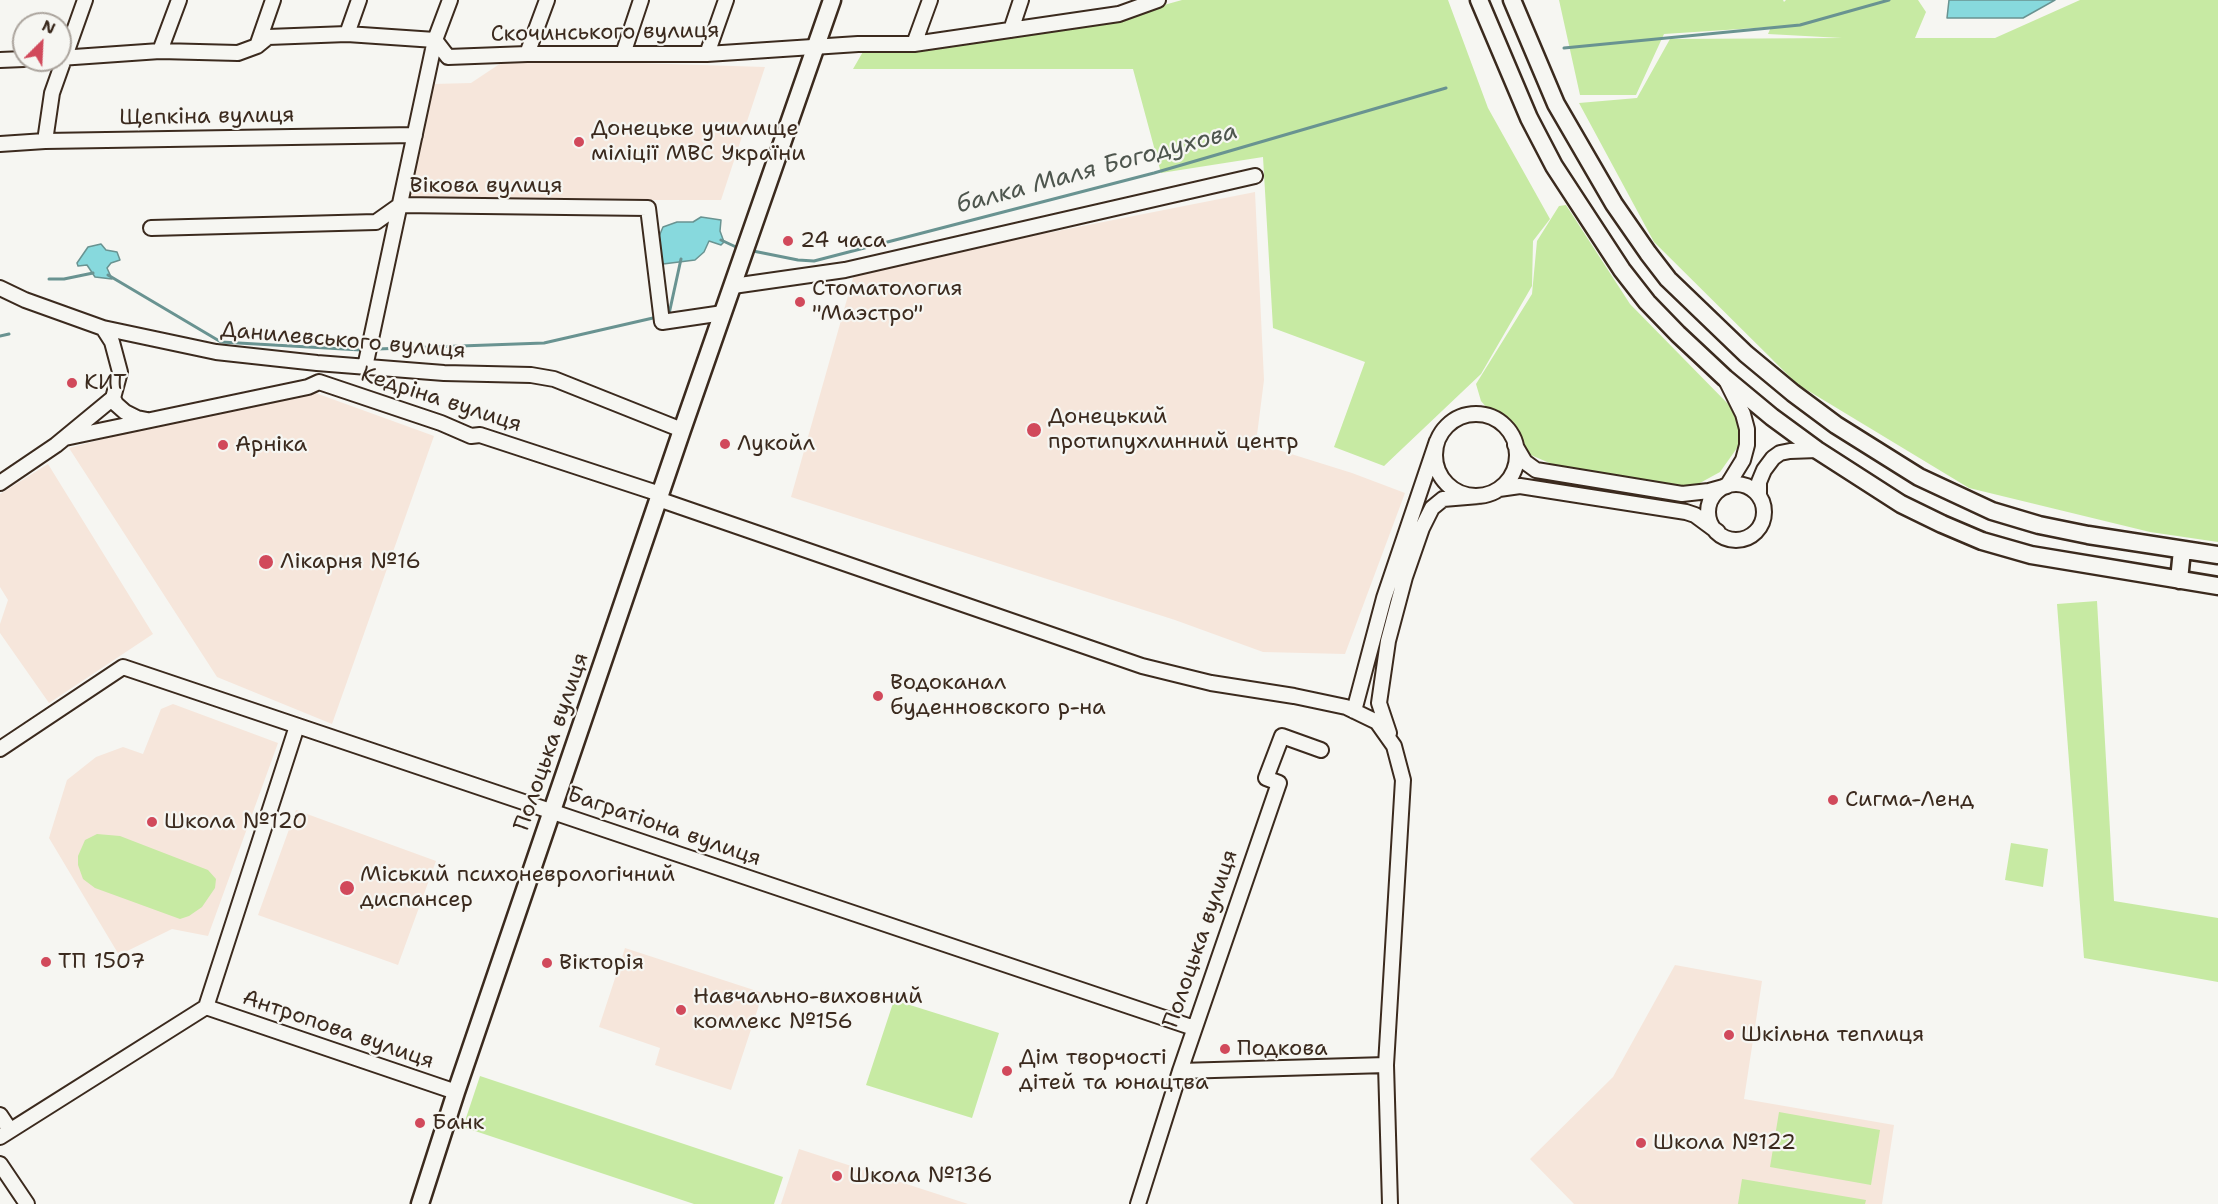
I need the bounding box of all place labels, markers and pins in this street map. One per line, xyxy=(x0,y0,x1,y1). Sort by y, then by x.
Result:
place label: Донецьке училище міліції МВС України xyxy=(591,116,806,168)
marker: Донецьке училище міліції МВС України xyxy=(572,135,586,149)
place label: 24 часа xyxy=(800,228,887,254)
marker: 24 часа xyxy=(781,234,795,248)
place label: Стоматология "Маэстро" xyxy=(812,276,963,328)
marker: Стоматология "Маэстро" xyxy=(793,295,807,309)
place label: КИТ xyxy=(84,370,127,396)
marker: КИТ xyxy=(65,376,79,390)
place label: Донецький протипухлинний центр xyxy=(1048,404,1299,456)
marker: Донецький протипухлинний центр xyxy=(1025,421,1043,439)
place label: Лукойл xyxy=(737,431,815,457)
place label: Арніка xyxy=(235,432,307,458)
marker: Лукойл xyxy=(718,437,732,451)
marker: Арніка xyxy=(216,438,230,452)
place label: Лікарня №16 xyxy=(280,549,421,575)
marker: Лікарня №16 xyxy=(257,553,275,571)
place label: Водоканал буденновского р-на xyxy=(890,670,1106,722)
marker: Водоканал буденновского р-на xyxy=(871,689,885,703)
place label: Сигма-Ленд xyxy=(1845,787,1974,813)
marker: Сигма-Ленд xyxy=(1826,793,1840,807)
place label: Школа №120 xyxy=(164,809,307,835)
marker: Школа №120 xyxy=(145,815,159,829)
place label: Міський психоневрологічний диспансер xyxy=(360,862,675,914)
marker: Міський психоневрологічний диспансер xyxy=(338,879,356,897)
place label: ТП 1507 xyxy=(58,949,145,975)
place label: Вікторія xyxy=(559,950,644,976)
marker: ТП 1507 xyxy=(39,955,53,969)
marker: Вікторія xyxy=(540,956,554,970)
place label: Навчально-виховний комлекс №156 xyxy=(693,984,923,1036)
marker: Навчально-виховний комлекс №156 xyxy=(674,1003,688,1017)
place label: Шкільна теплиця xyxy=(1741,1022,1924,1048)
marker: Шкільна теплиця xyxy=(1722,1028,1736,1042)
place label: Подкова xyxy=(1237,1036,1328,1062)
marker: Подкова xyxy=(1218,1042,1232,1056)
place label: Дім творчості дітей та юнацтва xyxy=(1019,1045,1209,1096)
marker: Дім творчості дітей та юнацтва xyxy=(1000,1064,1014,1078)
place label: Банк xyxy=(432,1110,484,1136)
marker: Банк xyxy=(413,1116,427,1130)
place label: Школа №122 xyxy=(1653,1130,1796,1156)
marker: Школа №122 xyxy=(1634,1136,1648,1150)
place label: Школа №136 xyxy=(849,1163,993,1189)
marker: Школа №136 xyxy=(830,1169,844,1183)

